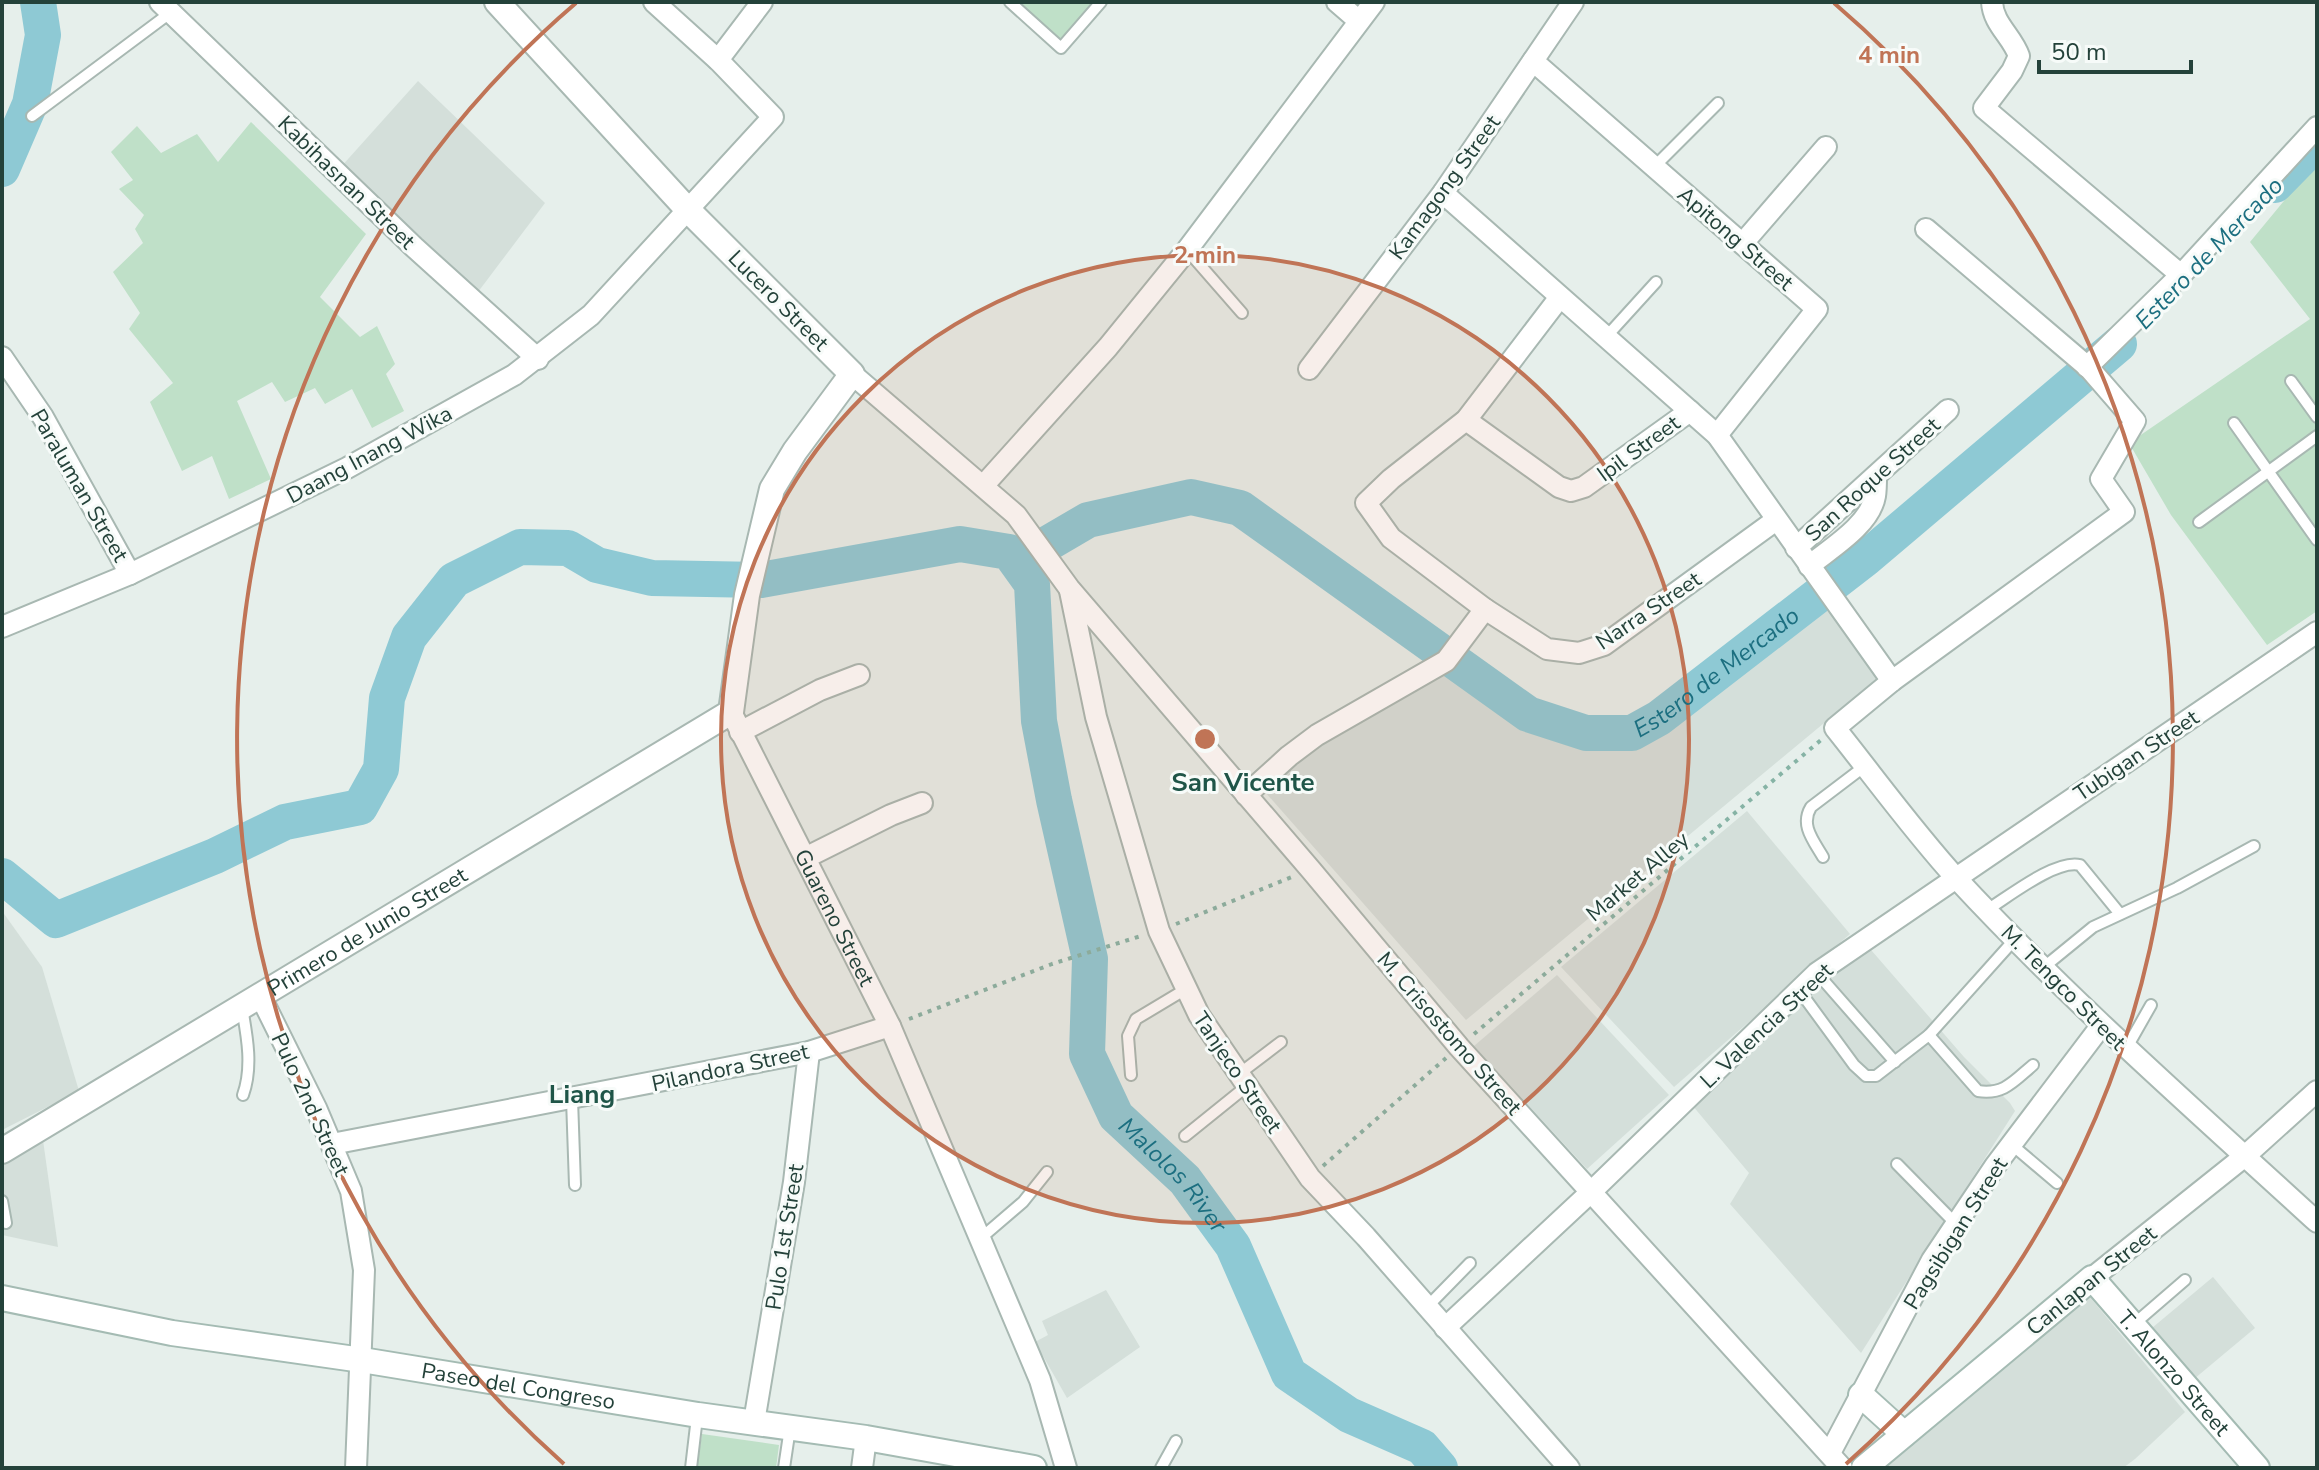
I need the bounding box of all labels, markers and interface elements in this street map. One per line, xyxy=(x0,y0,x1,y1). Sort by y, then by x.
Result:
scale bar xyxy=(2039,24,2191,74)
text: 50 m xyxy=(2051,36,2107,68)
text: 4 min xyxy=(1858,39,1920,71)
street label: Kabihasnan Street xyxy=(271,109,422,256)
street label: Kamagong Street xyxy=(1382,109,1508,266)
water label: Estero de Mercado xyxy=(2128,170,2290,336)
street label: Apitong Street xyxy=(1671,180,1800,298)
text: 2 min xyxy=(1174,239,1236,271)
street label: Lucero Street xyxy=(721,244,836,358)
street label: Daang Inang Wika xyxy=(281,399,457,511)
street label: Paraluman Street xyxy=(23,404,135,568)
street label: Ipil Street xyxy=(1591,408,1686,489)
street label: San Roque Street xyxy=(1799,411,1947,549)
street label: Narra Street xyxy=(1590,564,1707,657)
water label: Estero de Mercado xyxy=(1628,600,1806,745)
street label: Tubigan Street xyxy=(2068,703,2205,809)
centre of rings xyxy=(1191,725,1219,753)
district label: San Vicente xyxy=(1171,765,1315,800)
street label: Market Alley xyxy=(1580,824,1696,929)
street label: Guareno Street xyxy=(787,844,881,992)
street label: Primero de Junio Street xyxy=(262,860,473,1004)
street label: M. Tengco Street xyxy=(1994,918,2133,1057)
street label: M. Crisostomo Street xyxy=(1370,946,1529,1122)
street label: L. Valencia Street xyxy=(1694,956,1840,1095)
street label: Tanjeco Street xyxy=(1185,1006,1289,1139)
street label: Pulo 2nd Street xyxy=(264,1028,356,1181)
street label: Pilandora Street xyxy=(649,1037,812,1099)
district label: Liang xyxy=(549,1077,615,1112)
water label: Malolos River xyxy=(1112,1110,1235,1240)
street label: Pagsibigan Street xyxy=(1897,1151,2015,1315)
street label: Pulo 1st Street xyxy=(759,1162,811,1312)
street label: Canlapan Street xyxy=(2020,1219,2163,1343)
street label: T. Alonzo Street xyxy=(2110,1304,2237,1443)
street label: Paseo del Congreso xyxy=(419,1356,617,1417)

